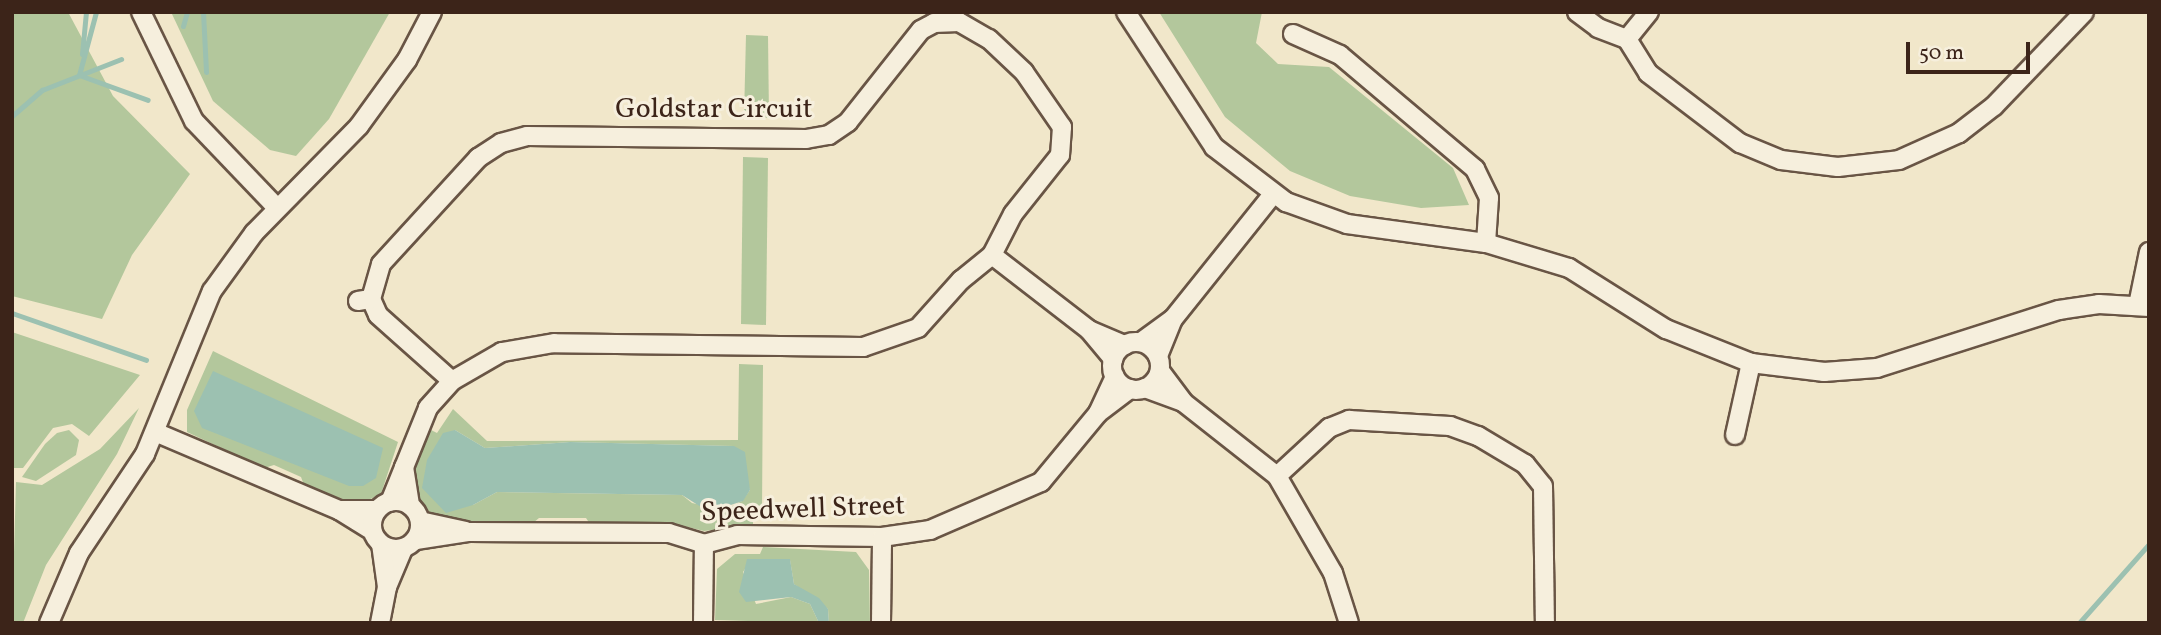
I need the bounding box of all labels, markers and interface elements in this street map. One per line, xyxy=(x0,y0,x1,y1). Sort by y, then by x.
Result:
scale bar xyxy=(1909,28,2033,72)
text: 50 m xyxy=(1919,39,1964,68)
street label: Goldstar Circuit xyxy=(615,93,813,127)
street label: Speedwell Street xyxy=(700,490,906,530)

